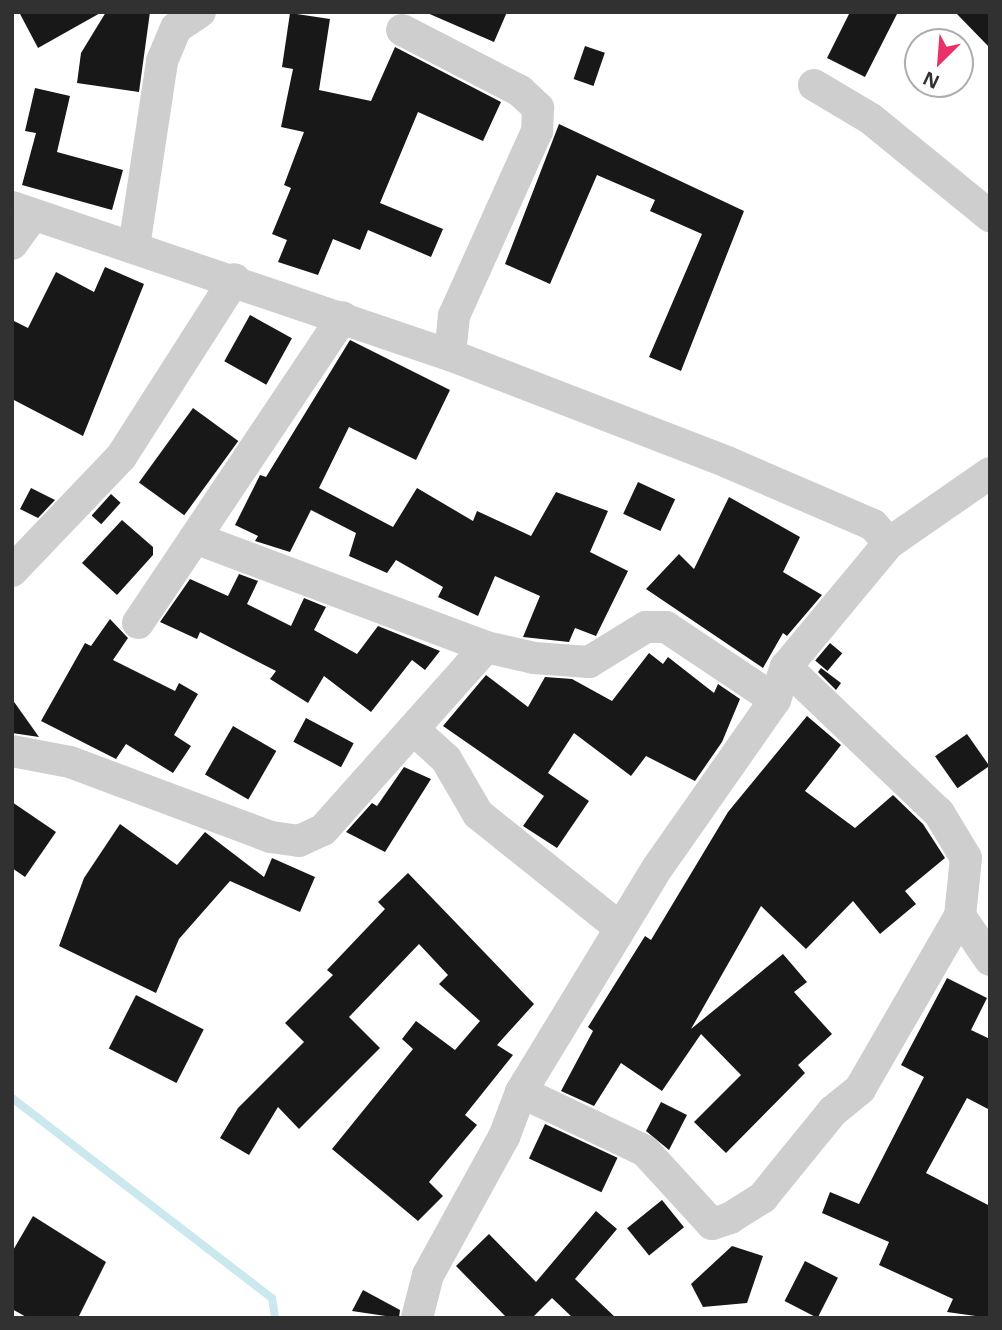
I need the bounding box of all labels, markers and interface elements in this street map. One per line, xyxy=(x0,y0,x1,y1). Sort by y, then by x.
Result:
north arrow xyxy=(904,28,974,98)
text: N xyxy=(918,65,943,95)

